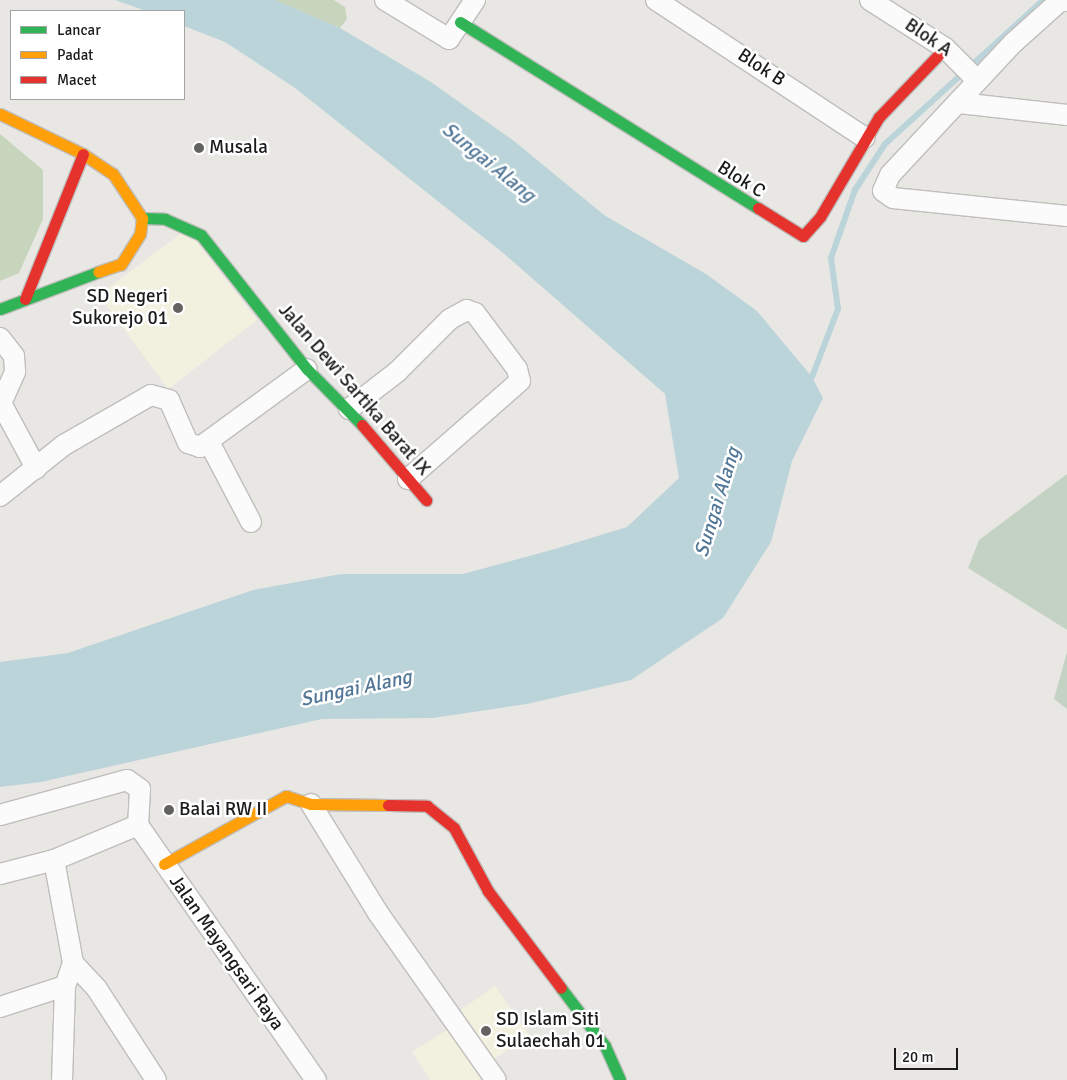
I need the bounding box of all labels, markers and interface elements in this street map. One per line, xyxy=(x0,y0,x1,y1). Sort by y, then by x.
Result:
legend xyxy=(10,10,185,100)
street label: Blok A xyxy=(900,14,956,62)
text: Lancar xyxy=(57,21,101,39)
street label: Blok B xyxy=(733,44,789,92)
text: Padat xyxy=(57,46,93,64)
text: Macet xyxy=(57,71,96,89)
water label: Sungai Alang xyxy=(438,117,540,207)
place label: Musala xyxy=(209,137,268,159)
marker: Musala xyxy=(193,142,205,154)
street label: Blok C xyxy=(713,157,769,203)
place label: SD Negeri Sukorejo 01 xyxy=(72,286,168,330)
street label: Jalan Dewi Sartika Barat IX xyxy=(273,299,435,481)
marker: SD Negeri Sukorejo 01 xyxy=(172,302,184,314)
water label: Sungai Alang xyxy=(689,444,745,560)
water label: Sungai Alang xyxy=(298,665,414,711)
place label: Balai RW II xyxy=(179,799,267,821)
marker: Balai RW II xyxy=(163,804,175,816)
street label: Jalan Mayangsari Raya xyxy=(164,871,288,1035)
place label: SD Islam Siti Sulaechah 01 xyxy=(496,1009,606,1053)
marker: SD Islam Siti Sulaechah 01 xyxy=(480,1025,492,1037)
scale bar xyxy=(897,1038,961,1070)
text: 20 m xyxy=(902,1048,933,1066)

